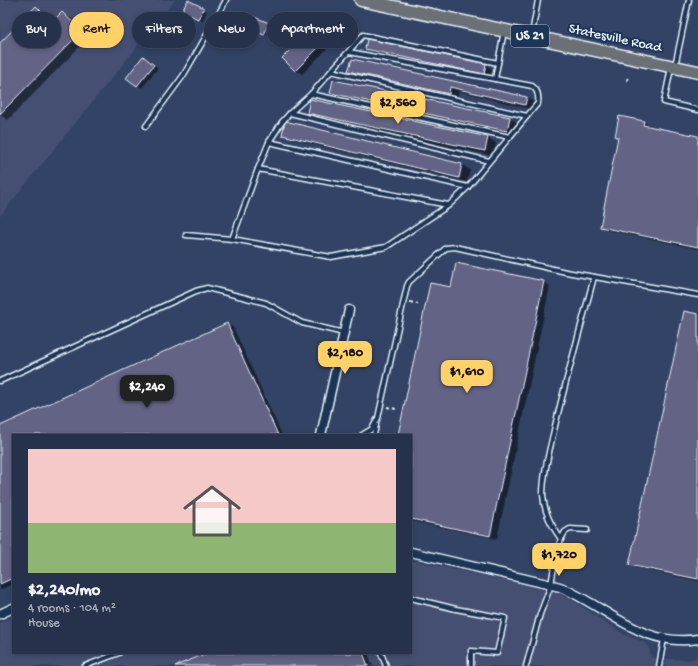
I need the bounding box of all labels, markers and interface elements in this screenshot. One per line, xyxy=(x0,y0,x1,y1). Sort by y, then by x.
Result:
chip: Buy xyxy=(12,12,61,48)
chip: Rent xyxy=(69,12,124,48)
chip: Filters xyxy=(132,12,196,48)
chip: New xyxy=(204,12,259,48)
chip: Apartment xyxy=(267,12,358,48)
street label: Statesville Road xyxy=(567,21,665,58)
road number: US 21 xyxy=(511,25,549,47)
pin: $2,560 xyxy=(365,91,431,125)
text: $2,560 xyxy=(379,96,417,111)
pin: $2,180 xyxy=(312,341,378,375)
text: $2,180 xyxy=(327,346,363,361)
pin: $1,610 xyxy=(434,360,500,394)
text: $1,610 xyxy=(450,365,484,380)
pin: $2,240 xyxy=(114,375,180,409)
text: $2,240 xyxy=(129,380,165,395)
icon: home xyxy=(176,475,248,547)
pin: $1,720 xyxy=(526,543,592,577)
text: $1,720 xyxy=(541,548,577,563)
text: $2,240/mo xyxy=(28,581,100,601)
text: 4 rooms · 104 m² xyxy=(28,601,116,616)
text: House xyxy=(28,616,60,631)

